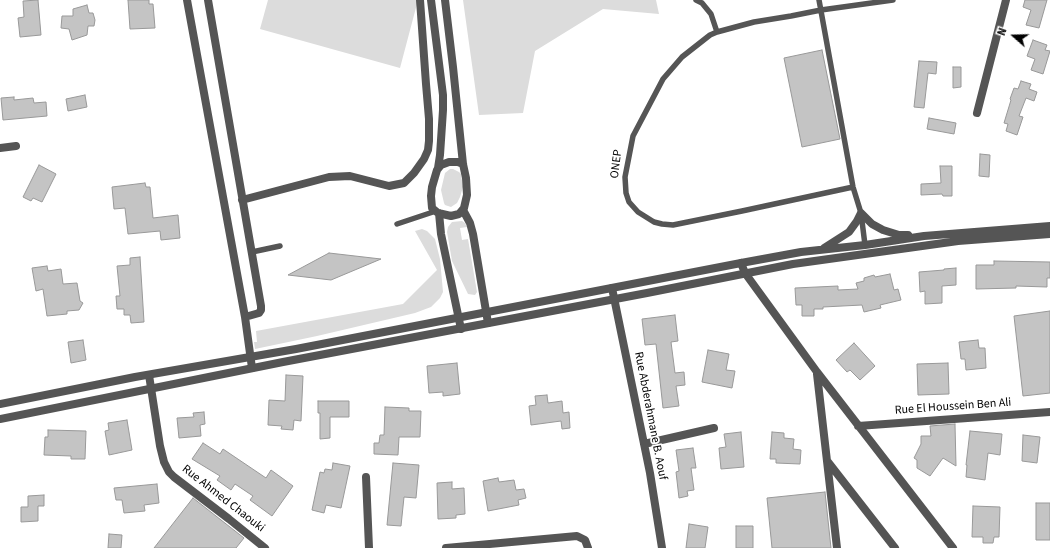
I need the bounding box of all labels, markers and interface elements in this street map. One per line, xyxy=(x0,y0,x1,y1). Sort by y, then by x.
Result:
north arrow xyxy=(994,16,1034,56)
text: N xyxy=(994,26,1011,38)
street label: ONEP xyxy=(608,149,626,179)
street label: Rue Abderahmane B. Aouf xyxy=(630,351,670,481)
street label: Rue El Houssein Ben Ali xyxy=(894,396,1012,418)
street label: Rue Ahmed Chaouki xyxy=(179,462,267,536)

